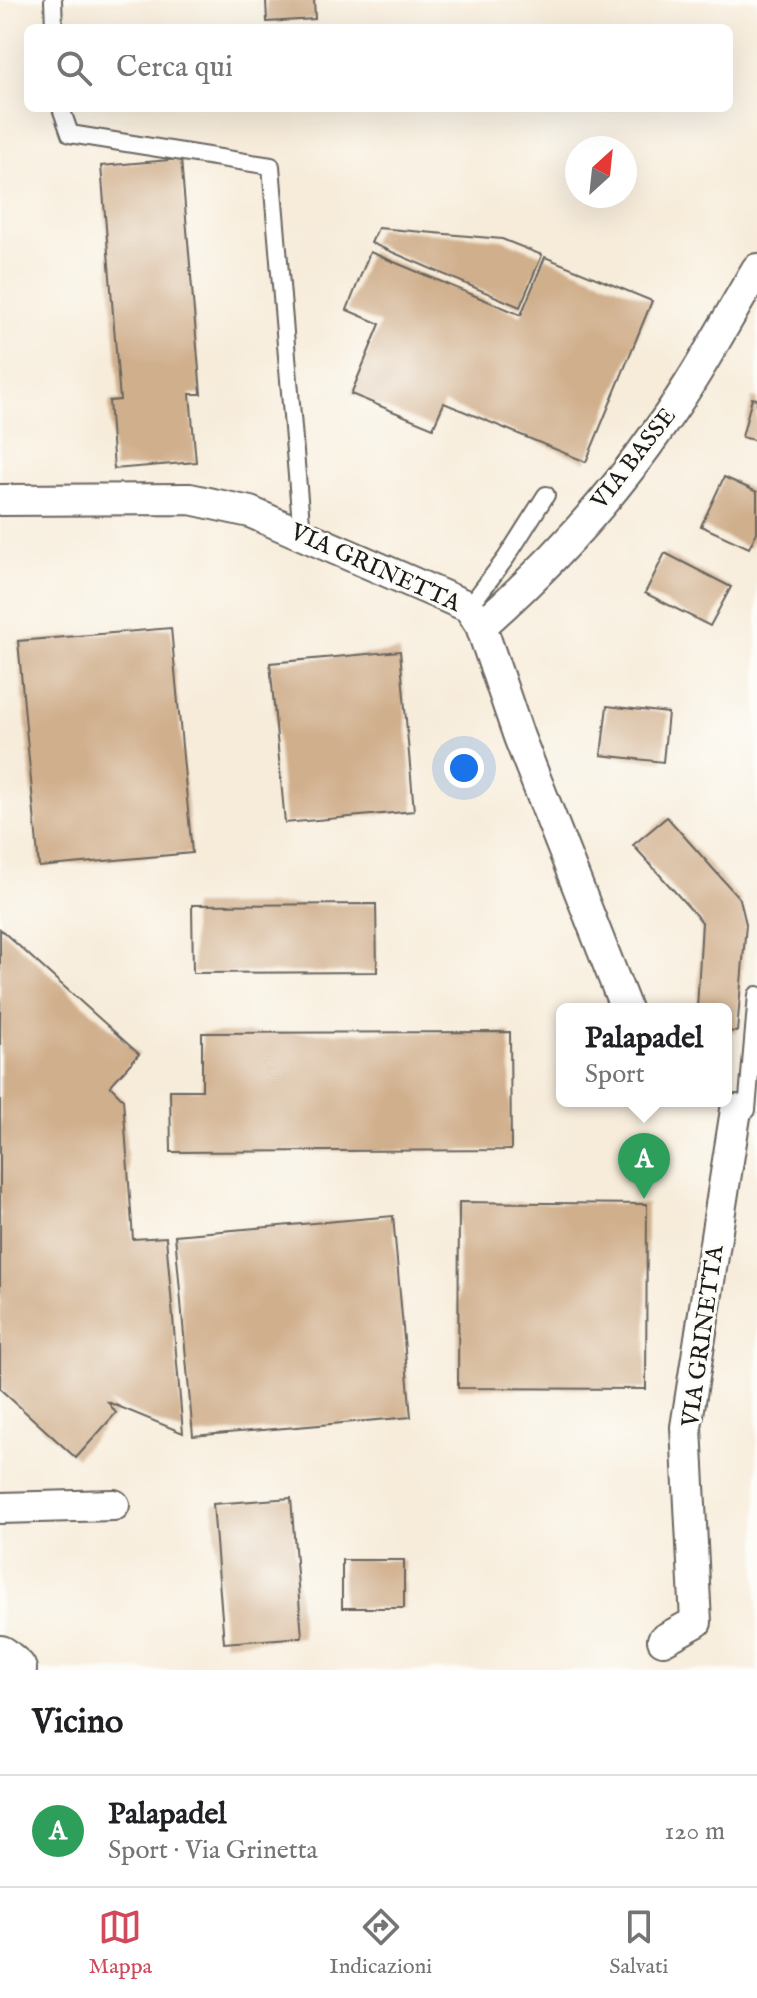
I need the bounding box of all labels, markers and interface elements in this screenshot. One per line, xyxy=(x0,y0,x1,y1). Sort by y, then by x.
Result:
search box xyxy=(24,24,733,112)
icon: search xyxy=(52,46,96,90)
text: Cerca qui xyxy=(116,49,233,87)
north arrow xyxy=(565,136,637,208)
street label: VIA BASSE xyxy=(584,402,684,517)
street label: VIA GRINETTA xyxy=(284,517,466,620)
your location xyxy=(444,748,484,788)
popup xyxy=(556,1003,732,1107)
text: Palapadel xyxy=(585,1020,703,1058)
text: Sport xyxy=(585,1058,645,1091)
pin: A xyxy=(618,1133,670,1199)
street label: VIA GRINETTA xyxy=(675,1243,732,1430)
text: Vicino xyxy=(32,1701,123,1744)
text: Palapadel xyxy=(108,1796,227,1834)
text: A xyxy=(49,1815,67,1848)
text: 120 m xyxy=(665,1815,725,1848)
text: Sport · Via Grinetta xyxy=(108,1834,318,1867)
tab: Mappa xyxy=(89,1905,152,1981)
tab: Indicazioni xyxy=(329,1905,432,1981)
tab: Salvati xyxy=(609,1905,668,1981)

